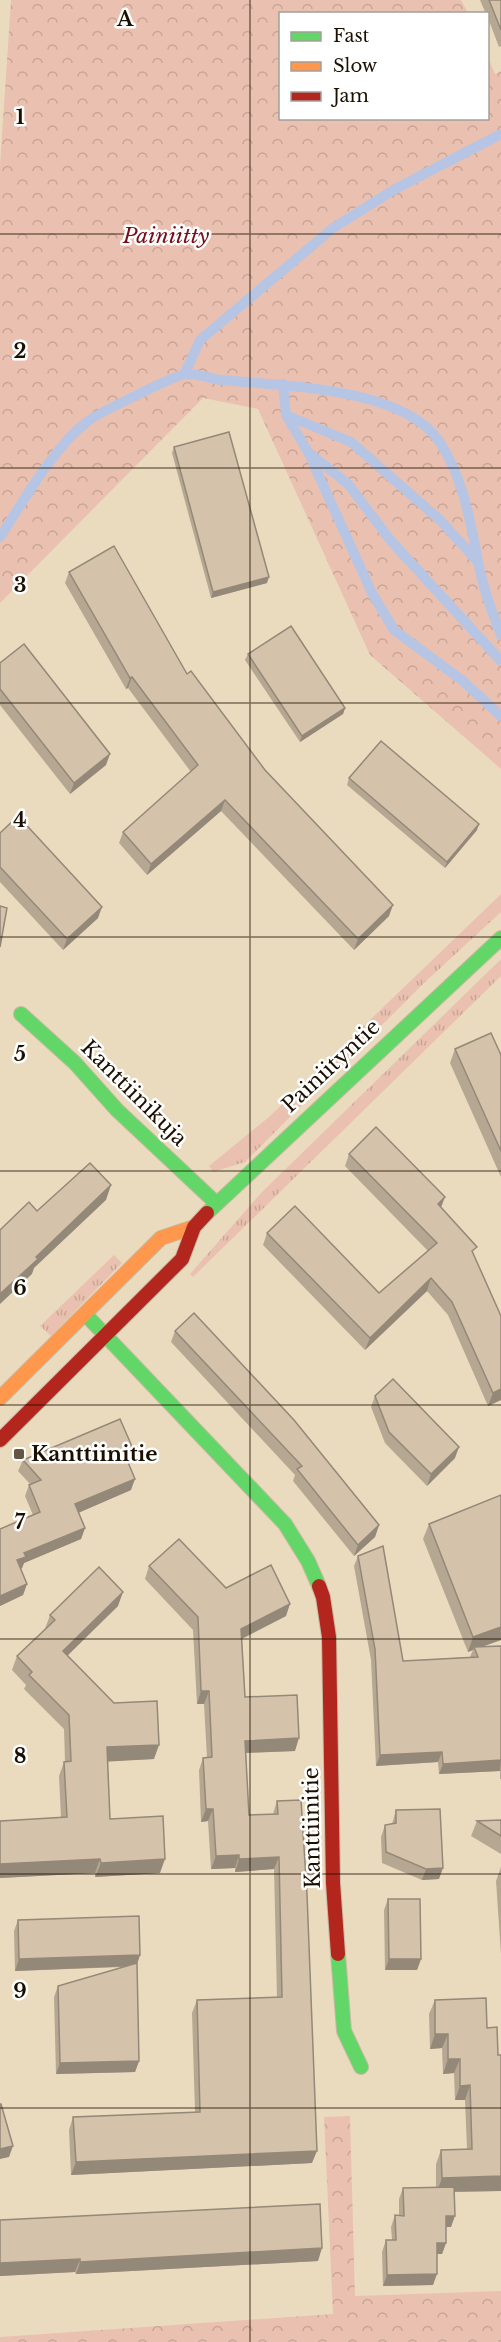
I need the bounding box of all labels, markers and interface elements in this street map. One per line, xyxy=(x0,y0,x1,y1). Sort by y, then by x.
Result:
text: A xyxy=(116,7,134,31)
legend xyxy=(279,12,489,120)
text: Fast xyxy=(333,25,370,47)
text: Slow xyxy=(333,55,378,77)
text: Jam xyxy=(331,85,369,107)
text: 1 xyxy=(16,105,25,129)
park label: Painiitty xyxy=(122,223,209,249)
text: 2 xyxy=(13,339,27,363)
text: 3 xyxy=(14,573,26,597)
text: 4 xyxy=(13,808,27,832)
street label: Painiityntie xyxy=(277,1014,385,1118)
street label: Kanttiinikuja xyxy=(76,1035,193,1152)
text: 5 xyxy=(14,1042,26,1066)
text: 6 xyxy=(13,1276,27,1300)
place label: Kanttiinitie xyxy=(31,1441,158,1467)
marker: Kanttiinitie xyxy=(12,1447,26,1461)
text: 7 xyxy=(15,1510,26,1534)
text: 8 xyxy=(14,1744,26,1768)
street label: Kanttiinitie xyxy=(298,1767,326,1889)
text: 9 xyxy=(13,1979,27,2003)

